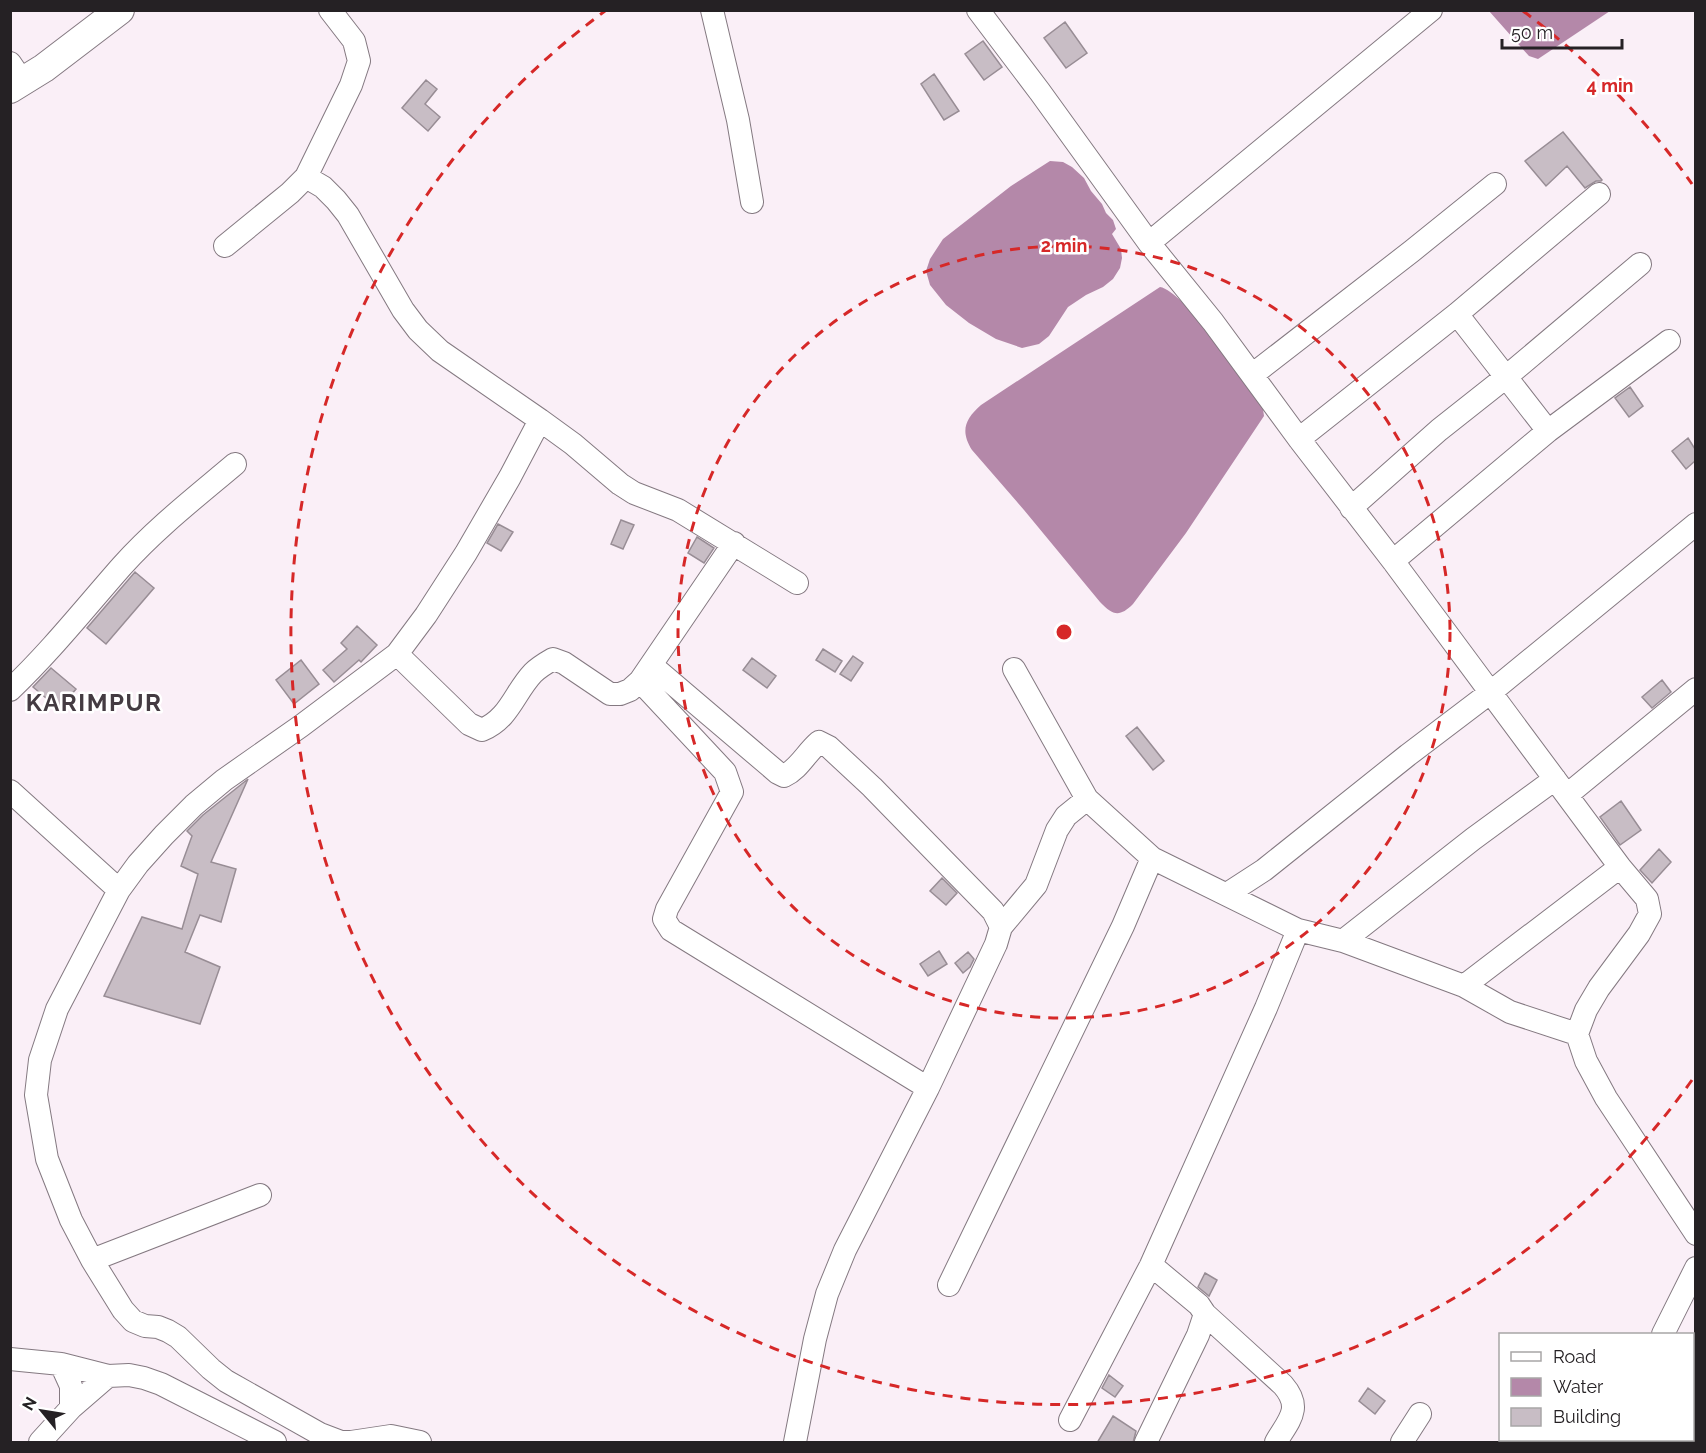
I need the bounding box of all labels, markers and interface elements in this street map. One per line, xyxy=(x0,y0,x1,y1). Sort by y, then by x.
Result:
scale bar xyxy=(1502,12,1622,50)
text: 50 m xyxy=(1511,22,1553,43)
text: 4 min xyxy=(1587,75,1633,96)
text: 2 min xyxy=(1041,235,1087,256)
centre of rings xyxy=(1054,622,1074,642)
district label: KARIMPUR xyxy=(26,688,162,717)
legend xyxy=(1499,1333,1694,1441)
text: Road xyxy=(1553,1346,1596,1367)
text: Water xyxy=(1553,1376,1604,1397)
north arrow xyxy=(12,1381,72,1441)
text: N xyxy=(18,1394,41,1414)
text: Building xyxy=(1553,1406,1621,1427)

